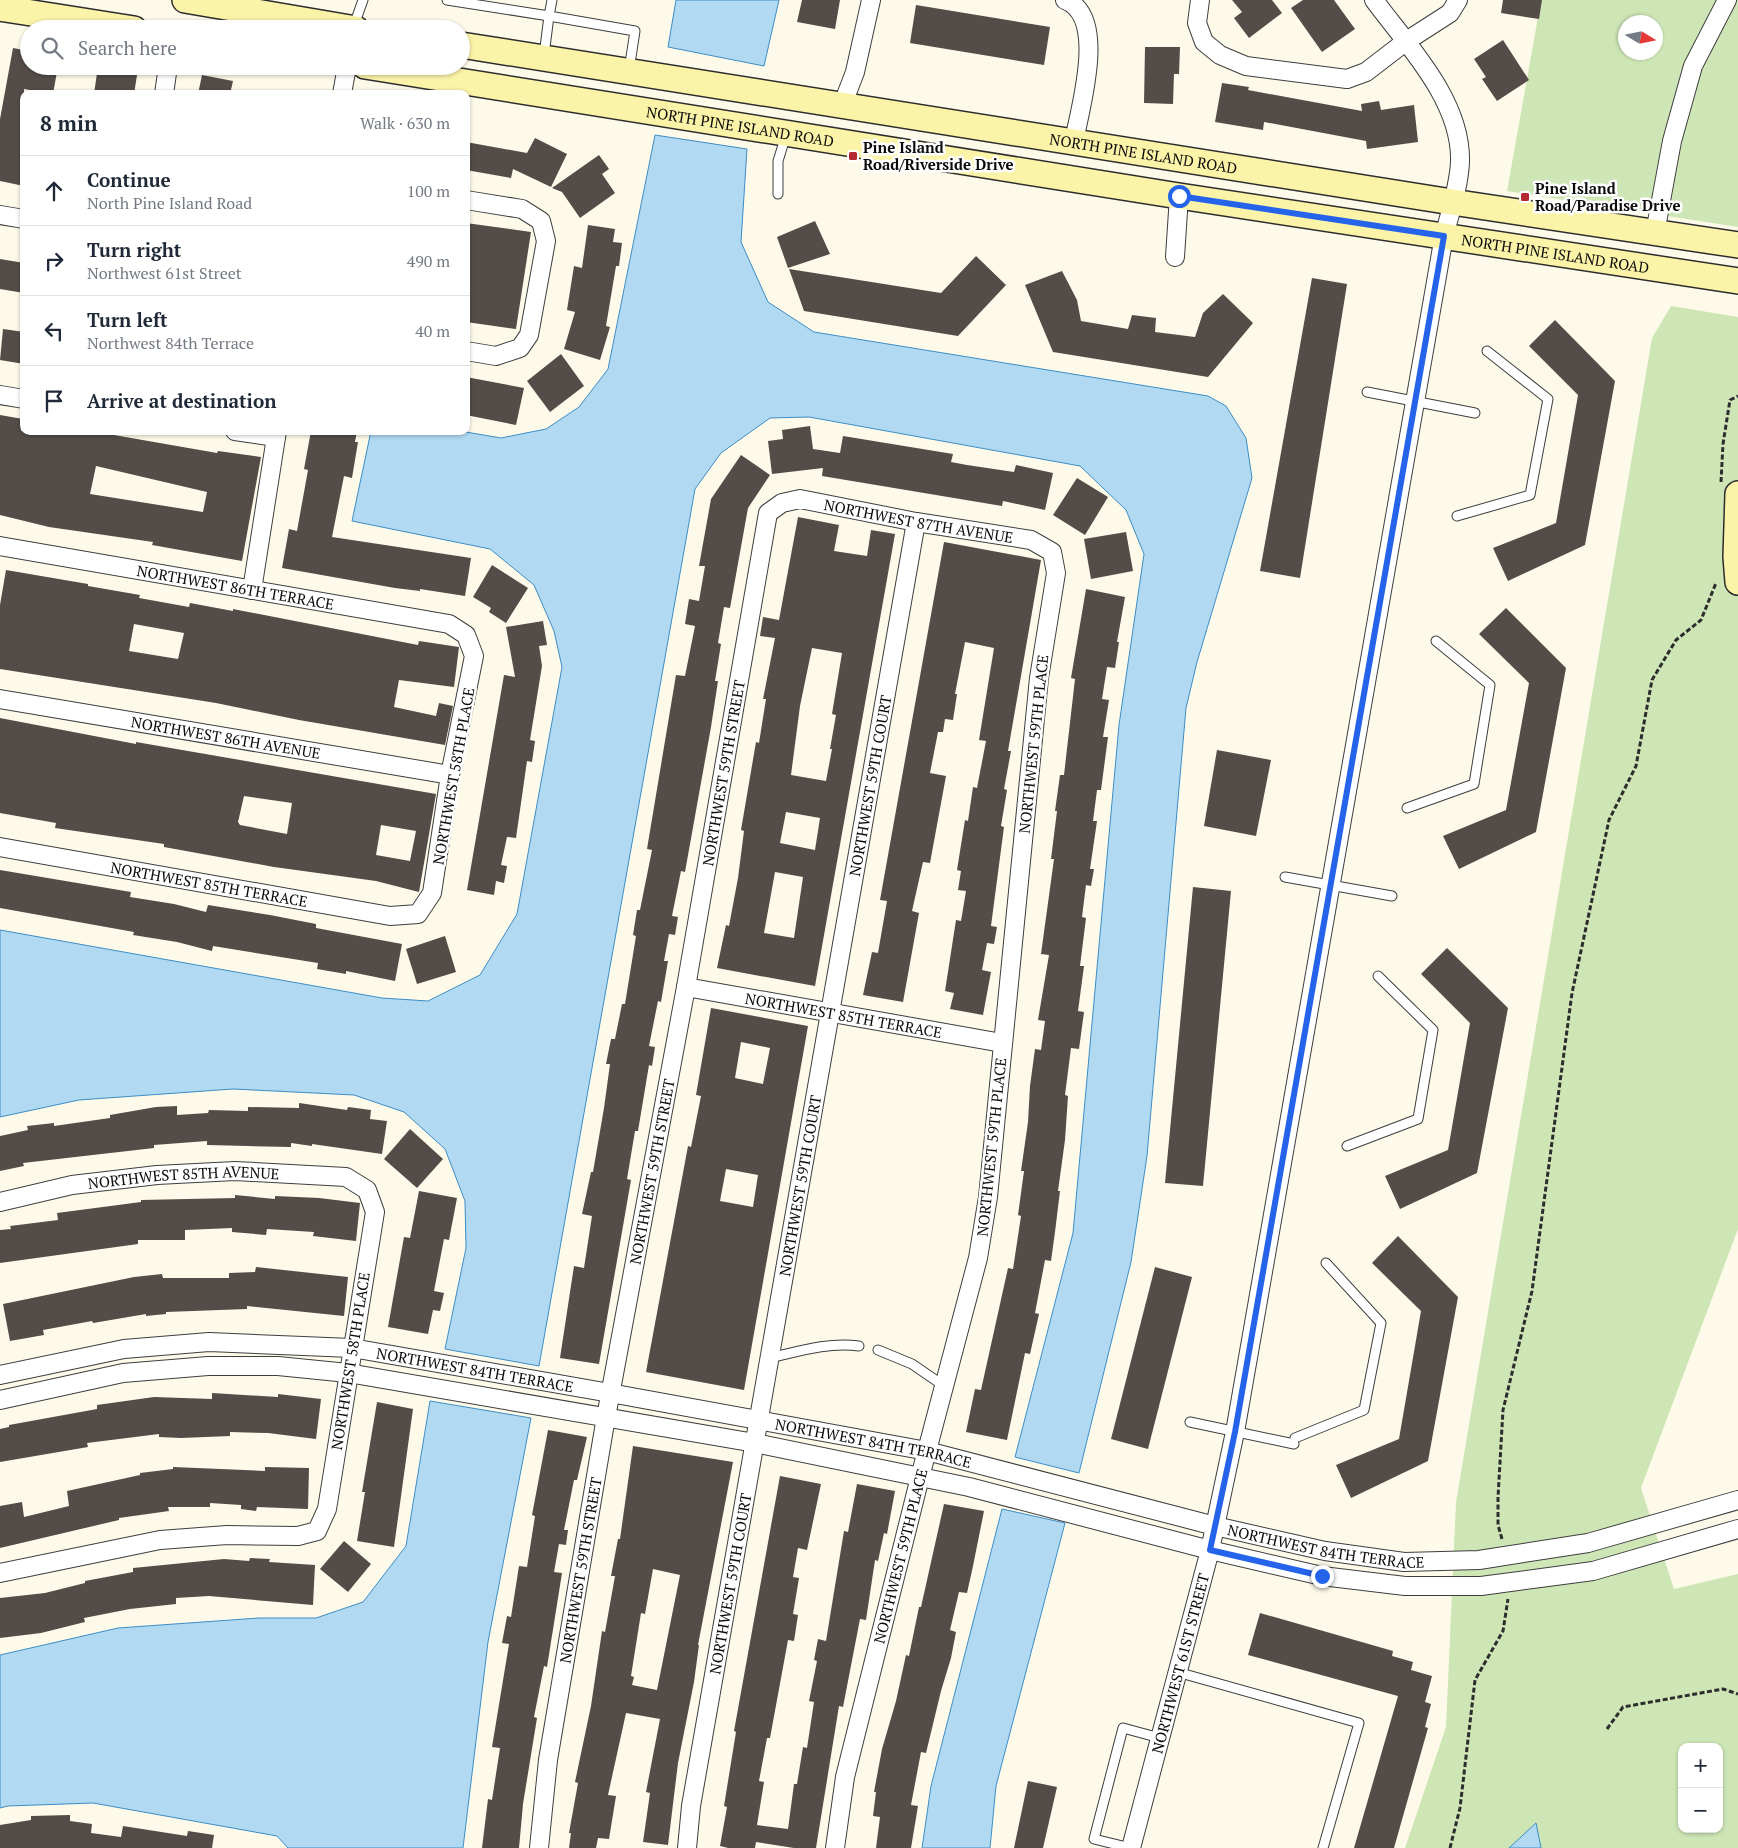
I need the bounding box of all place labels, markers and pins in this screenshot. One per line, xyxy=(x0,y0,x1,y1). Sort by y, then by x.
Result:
place label: Pine Island Road/Riverside Drive xyxy=(863,137,1014,174)
marker: Pine Island Road/Riverside Drive xyxy=(847,150,859,162)
place label: Pine Island Road/Paradise Drive xyxy=(1535,178,1680,215)
marker: Pine Island Road/Paradise Drive xyxy=(1519,191,1531,203)

